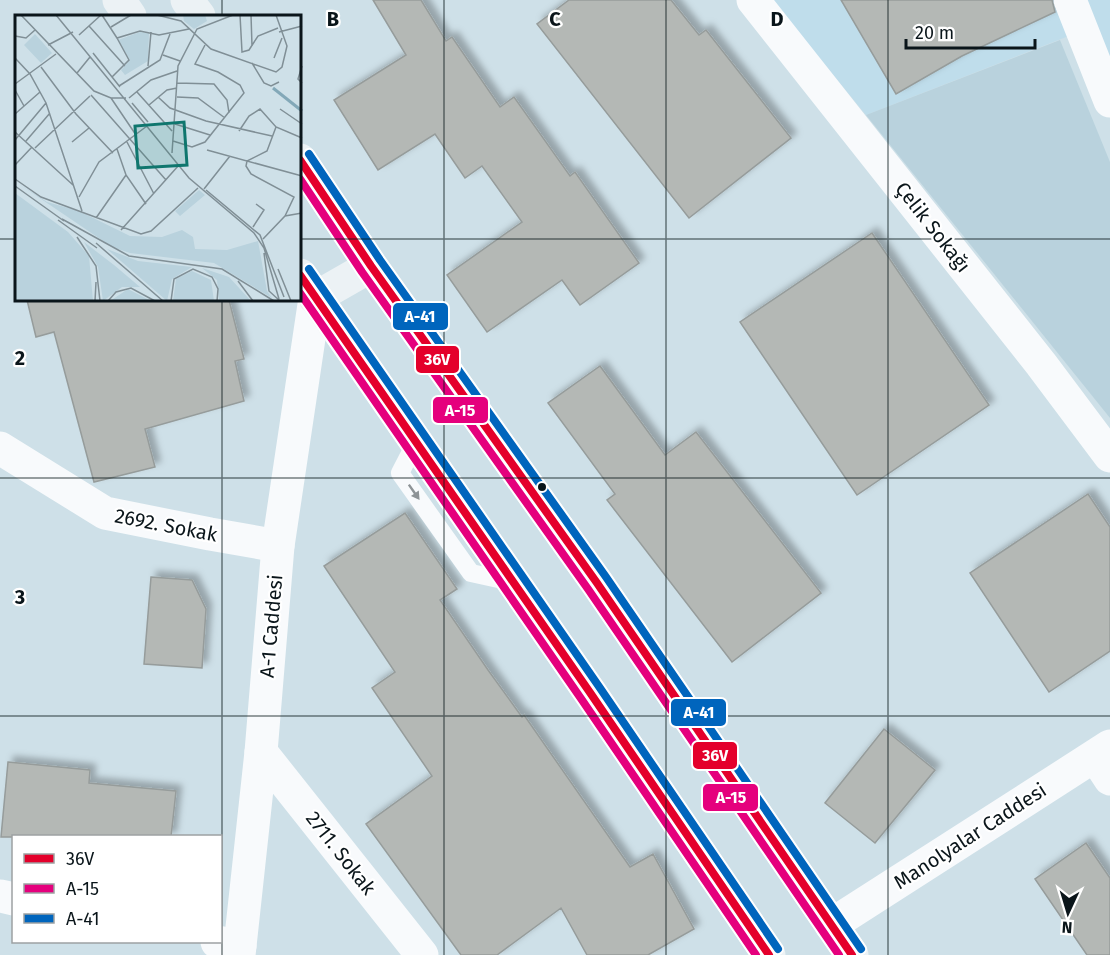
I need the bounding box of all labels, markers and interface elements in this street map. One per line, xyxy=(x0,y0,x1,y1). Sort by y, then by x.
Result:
text: B xyxy=(327,7,339,31)
text: C xyxy=(549,7,561,31)
text: D xyxy=(770,7,784,31)
scale bar xyxy=(906,12,1035,50)
inset map xyxy=(15,15,302,302)
text: 20 m xyxy=(915,22,954,44)
street label: Çelik Sokağı xyxy=(890,177,976,278)
line badge: A-41 xyxy=(392,302,449,331)
text: A-41 xyxy=(404,307,435,326)
line badge: 36V xyxy=(415,345,460,374)
text: 2 xyxy=(15,346,25,370)
text: 36V xyxy=(423,350,451,369)
line badge: A-15 xyxy=(432,396,489,424)
text: A-15 xyxy=(444,401,476,420)
unlabelled marker xyxy=(536,481,548,493)
one-way arrow xyxy=(408,484,420,500)
street label: 2692. Sokak xyxy=(113,503,220,547)
street label: A-1 Caddesi xyxy=(255,573,287,679)
text: 3 xyxy=(14,585,25,609)
line badge: A-41 xyxy=(670,698,727,727)
text: A-41 xyxy=(683,703,714,722)
line badge: 36V xyxy=(692,741,738,770)
text: 36V xyxy=(701,746,729,765)
street label: Manolyalar Caddesi xyxy=(889,778,1051,894)
line badge: A-15 xyxy=(702,783,759,812)
text: A-15 xyxy=(715,788,747,807)
street label: 2711. Sokak xyxy=(301,807,381,900)
legend xyxy=(12,835,222,943)
text: 36V xyxy=(66,848,94,870)
text: A-15 xyxy=(66,878,99,900)
north arrow xyxy=(1038,883,1098,943)
text: A-41 xyxy=(66,908,100,930)
text: N xyxy=(1061,918,1073,937)

